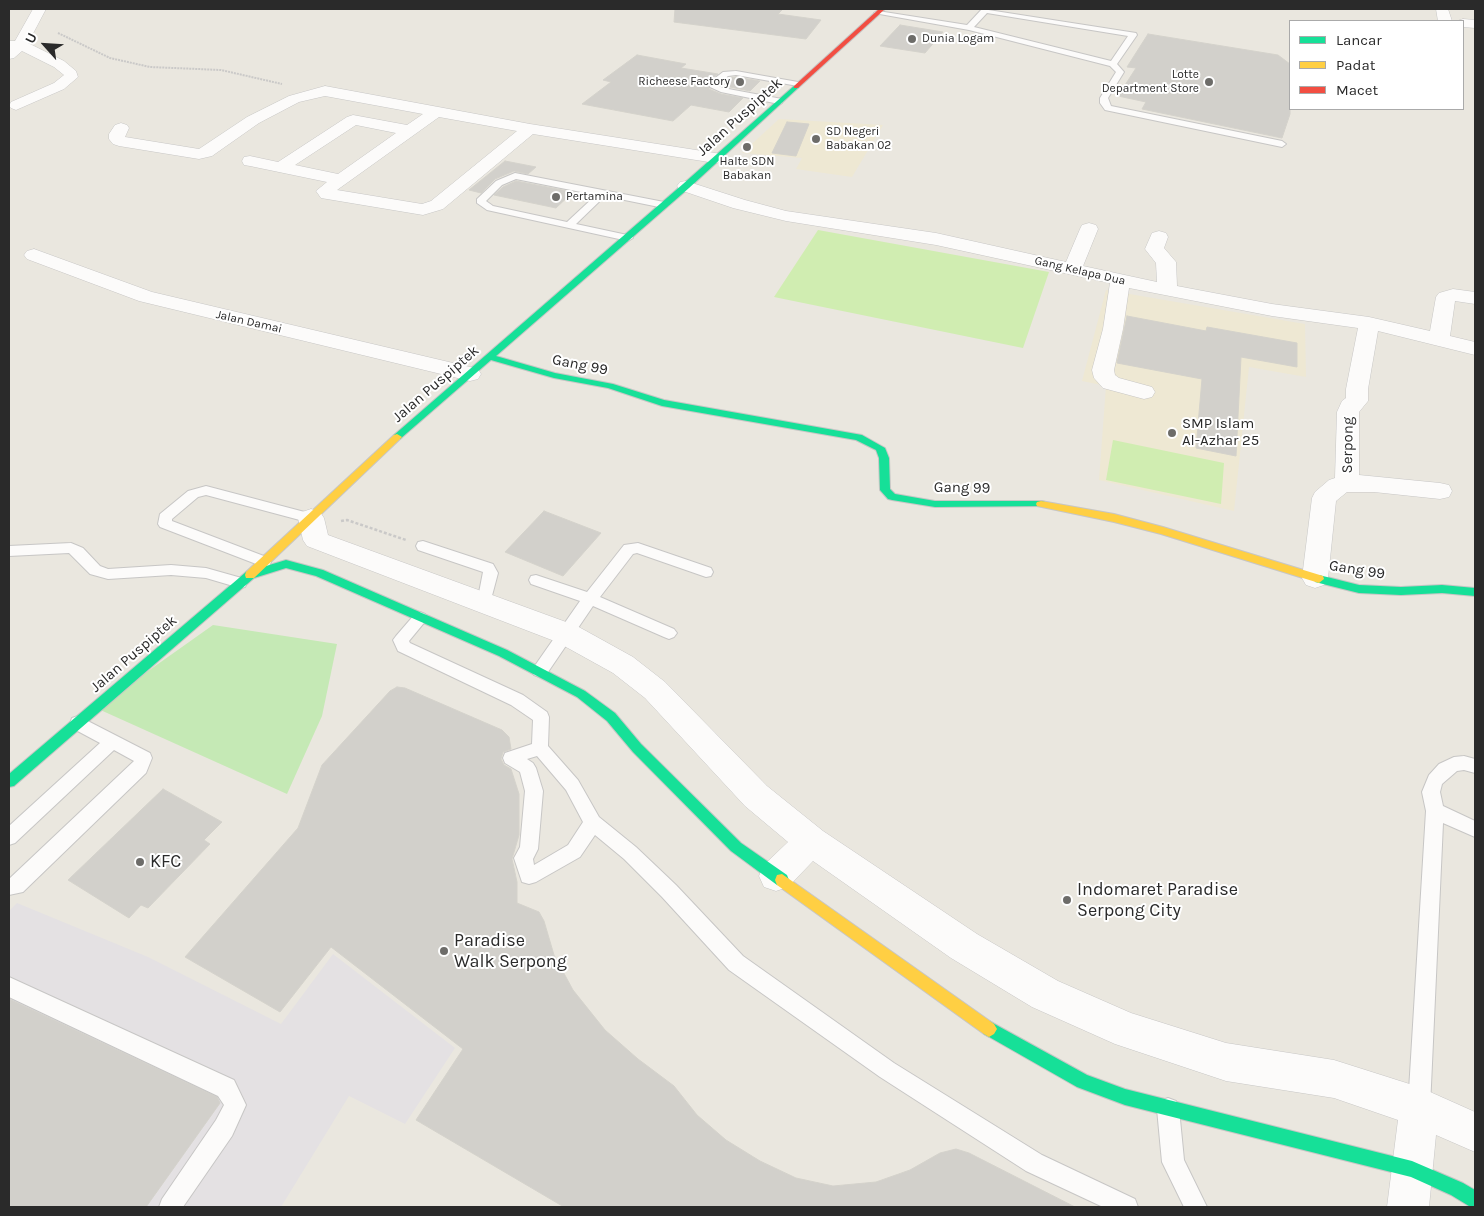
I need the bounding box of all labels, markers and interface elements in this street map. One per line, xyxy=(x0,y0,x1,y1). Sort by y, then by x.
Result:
north arrow xyxy=(20,20,70,70)
legend xyxy=(1289,20,1464,110)
text: U xyxy=(21,30,41,46)
text: Lancar xyxy=(1336,31,1382,49)
place label: Dunia Logam xyxy=(922,32,994,46)
marker: Dunia Logam xyxy=(906,33,918,45)
text: Padat xyxy=(1336,56,1375,74)
place label: Lotte Department Store xyxy=(1102,68,1199,96)
street label: Jalan Puspiptek xyxy=(694,74,786,160)
place label: Richeese Factory xyxy=(638,75,730,89)
marker: Richeese Factory xyxy=(734,76,746,88)
marker: Lotte Department Store xyxy=(1203,76,1215,88)
text: Macet xyxy=(1336,81,1378,99)
place label: SD Negeri Babakan 02 xyxy=(826,125,891,153)
marker: SD Negeri Babakan 02 xyxy=(810,133,822,145)
marker: Halte SDN Babakan xyxy=(741,141,753,153)
place label: Halte SDN Babakan xyxy=(720,155,774,183)
place label: Pertamina xyxy=(566,190,623,204)
marker: Pertamina xyxy=(550,191,562,203)
street label: Gang Kelapa Dua xyxy=(1033,254,1127,288)
street label: Jalan Damai xyxy=(215,307,283,337)
street label: Jalan Puspiptek xyxy=(389,342,483,426)
street label: Gang 99 xyxy=(551,351,609,379)
place label: SMP Islam Al-Azhar 25 xyxy=(1182,415,1259,450)
street label: Serpong xyxy=(1339,417,1357,473)
marker: SMP Islam Al-Azhar 25 xyxy=(1166,427,1178,439)
street label: Gang 99 xyxy=(934,479,990,497)
street label: Gang 99 xyxy=(1328,557,1386,583)
street label: Jalan Puspiptek xyxy=(87,612,181,696)
place label: KFC xyxy=(150,851,181,873)
marker: KFC xyxy=(134,856,146,868)
place label: Indomaret Paradise Serpong City xyxy=(1077,879,1238,922)
marker: Indomaret Paradise Serpong City xyxy=(1061,894,1073,906)
place label: Paradise Walk Serpong xyxy=(454,930,567,972)
marker: Paradise Walk Serpong xyxy=(438,945,450,957)

